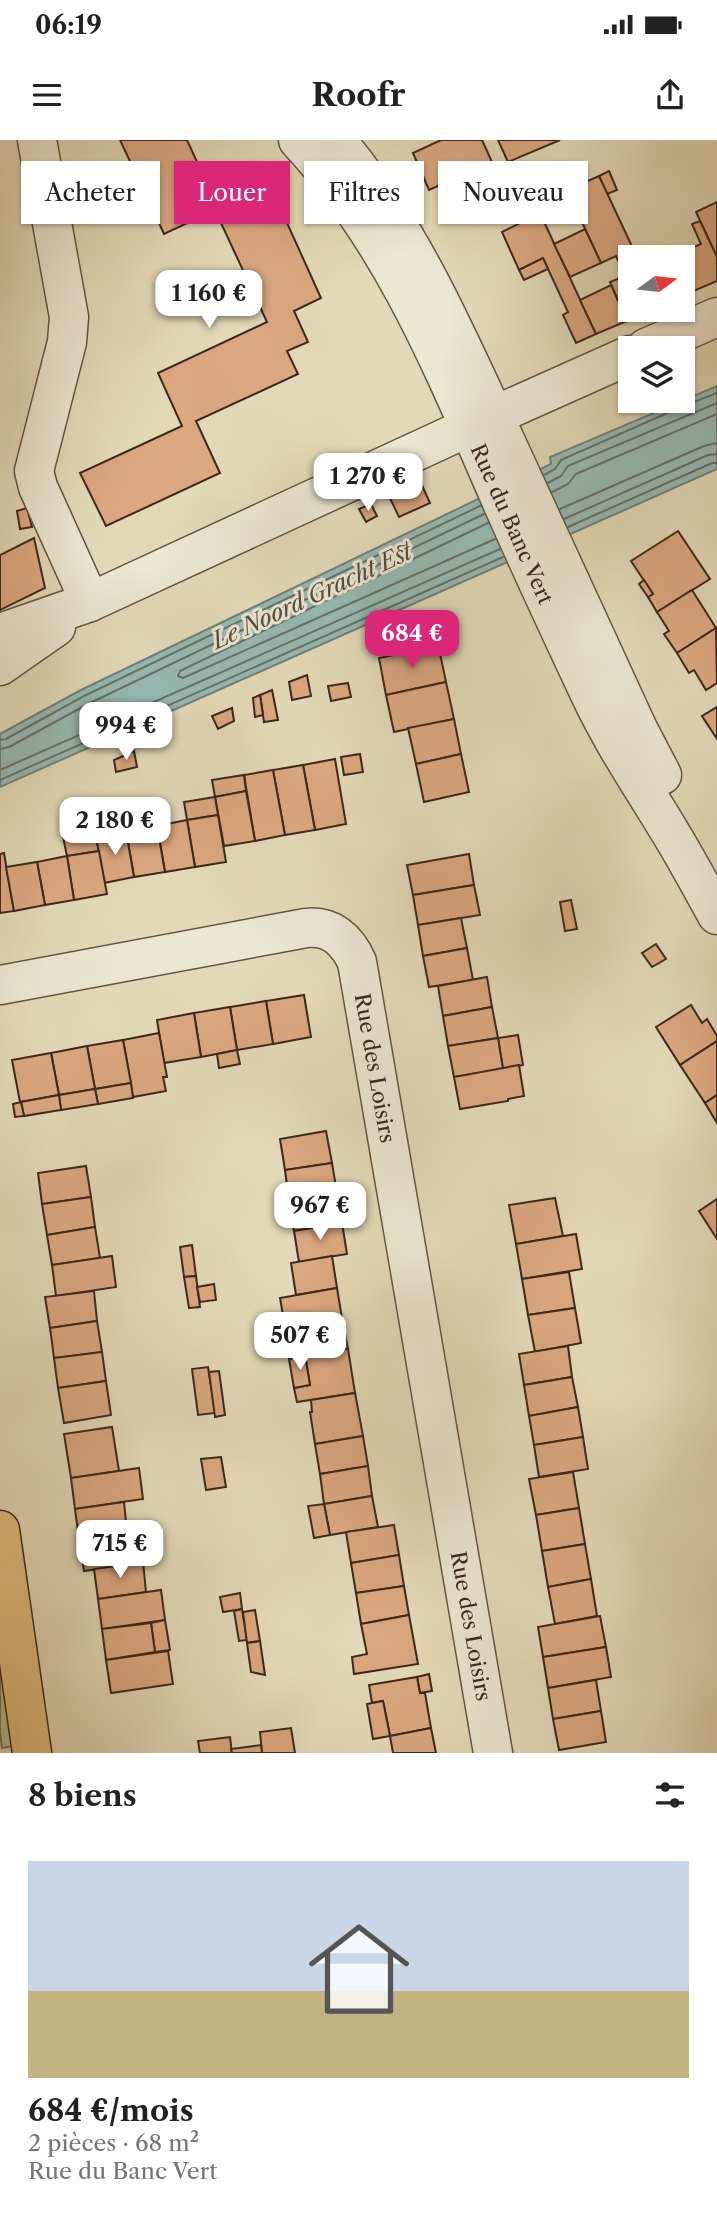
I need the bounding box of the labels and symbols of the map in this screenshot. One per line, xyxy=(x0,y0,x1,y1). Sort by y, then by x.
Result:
north arrow xyxy=(618,245,695,322)
pin: 1 160 € xyxy=(144,270,274,330)
street label: Rue du Banc Vert xyxy=(465,440,559,609)
pin: 1 270 € xyxy=(303,454,433,513)
water label: Le Noord Gracht Est xyxy=(206,537,418,655)
pin: 684 € xyxy=(363,610,461,670)
pin: 994 € xyxy=(77,702,175,762)
pin: 2 180 € xyxy=(50,798,180,857)
street label: Rue des Loisirs xyxy=(350,991,400,1145)
pin: 967 € xyxy=(271,1182,369,1242)
pin: 507 € xyxy=(251,1312,349,1372)
pin: 715 € xyxy=(71,1520,169,1580)
street label: Rue des Loisirs xyxy=(446,1549,496,1703)

